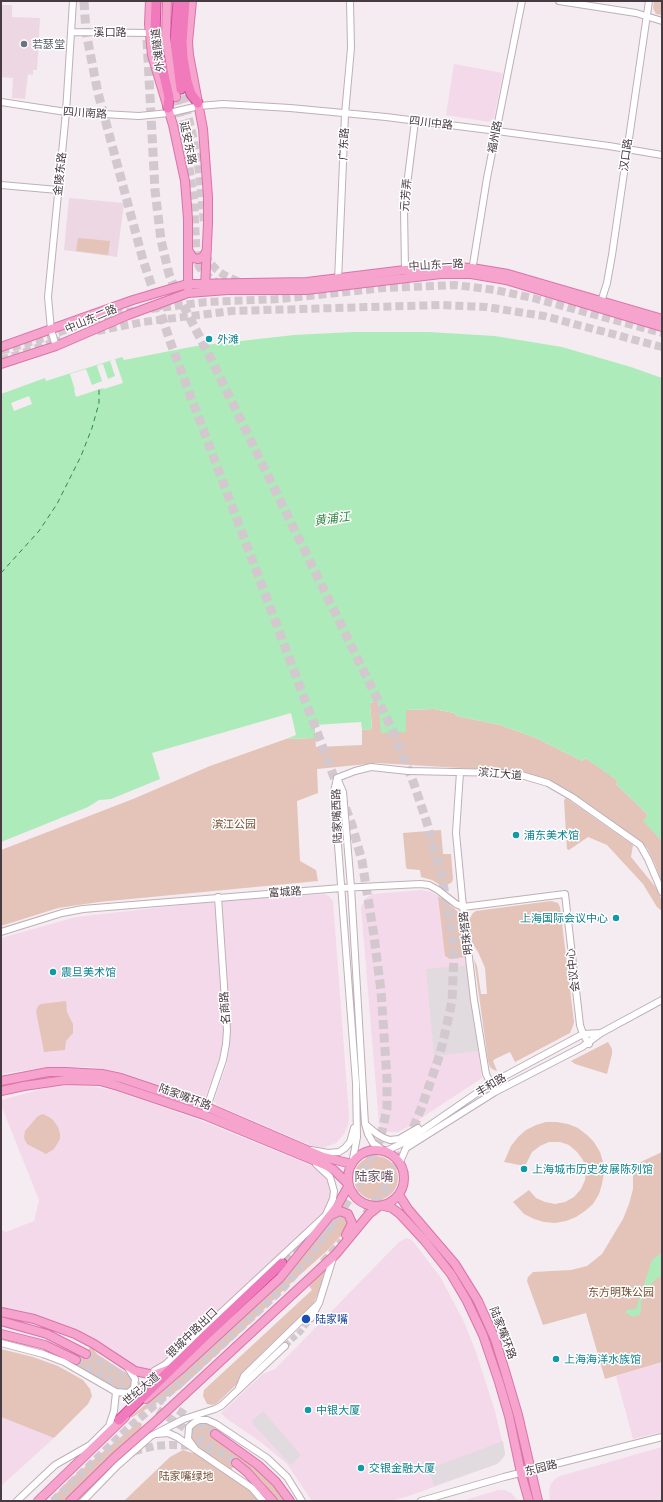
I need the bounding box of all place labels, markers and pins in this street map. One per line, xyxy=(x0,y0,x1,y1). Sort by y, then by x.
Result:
place label: 若瑟堂 xyxy=(32,37,65,51)
marker: 若瑟堂 xyxy=(19,39,29,49)
place label: 外滩 xyxy=(217,332,239,346)
marker: 外滩 xyxy=(204,334,214,344)
place label: 浦东美术馆 xyxy=(524,828,579,842)
marker: 浦东美术馆 xyxy=(511,830,521,840)
place label: 上海国际会议中心 xyxy=(520,911,608,925)
marker: 上海国际会议中心 xyxy=(611,913,621,923)
place label: 震旦美术馆 xyxy=(61,965,116,979)
marker: 震旦美术馆 xyxy=(48,967,58,977)
place label: 上海城市历史发展陈列馆 xyxy=(532,1162,653,1176)
marker: 上海城市历史发展陈列馆 xyxy=(519,1164,529,1174)
place label: 陆家嘴 xyxy=(315,1312,348,1326)
marker: 陆家嘴 xyxy=(300,1313,312,1325)
place label: 上海海洋水族馆 xyxy=(564,1352,641,1366)
marker: 上海海洋水族馆 xyxy=(551,1354,561,1364)
place label: 中银大厦 xyxy=(316,1403,360,1417)
marker: 中银大厦 xyxy=(303,1405,313,1415)
place label: 交银金融大厦 xyxy=(369,1461,435,1475)
marker: 交银金融大厦 xyxy=(356,1463,366,1473)

